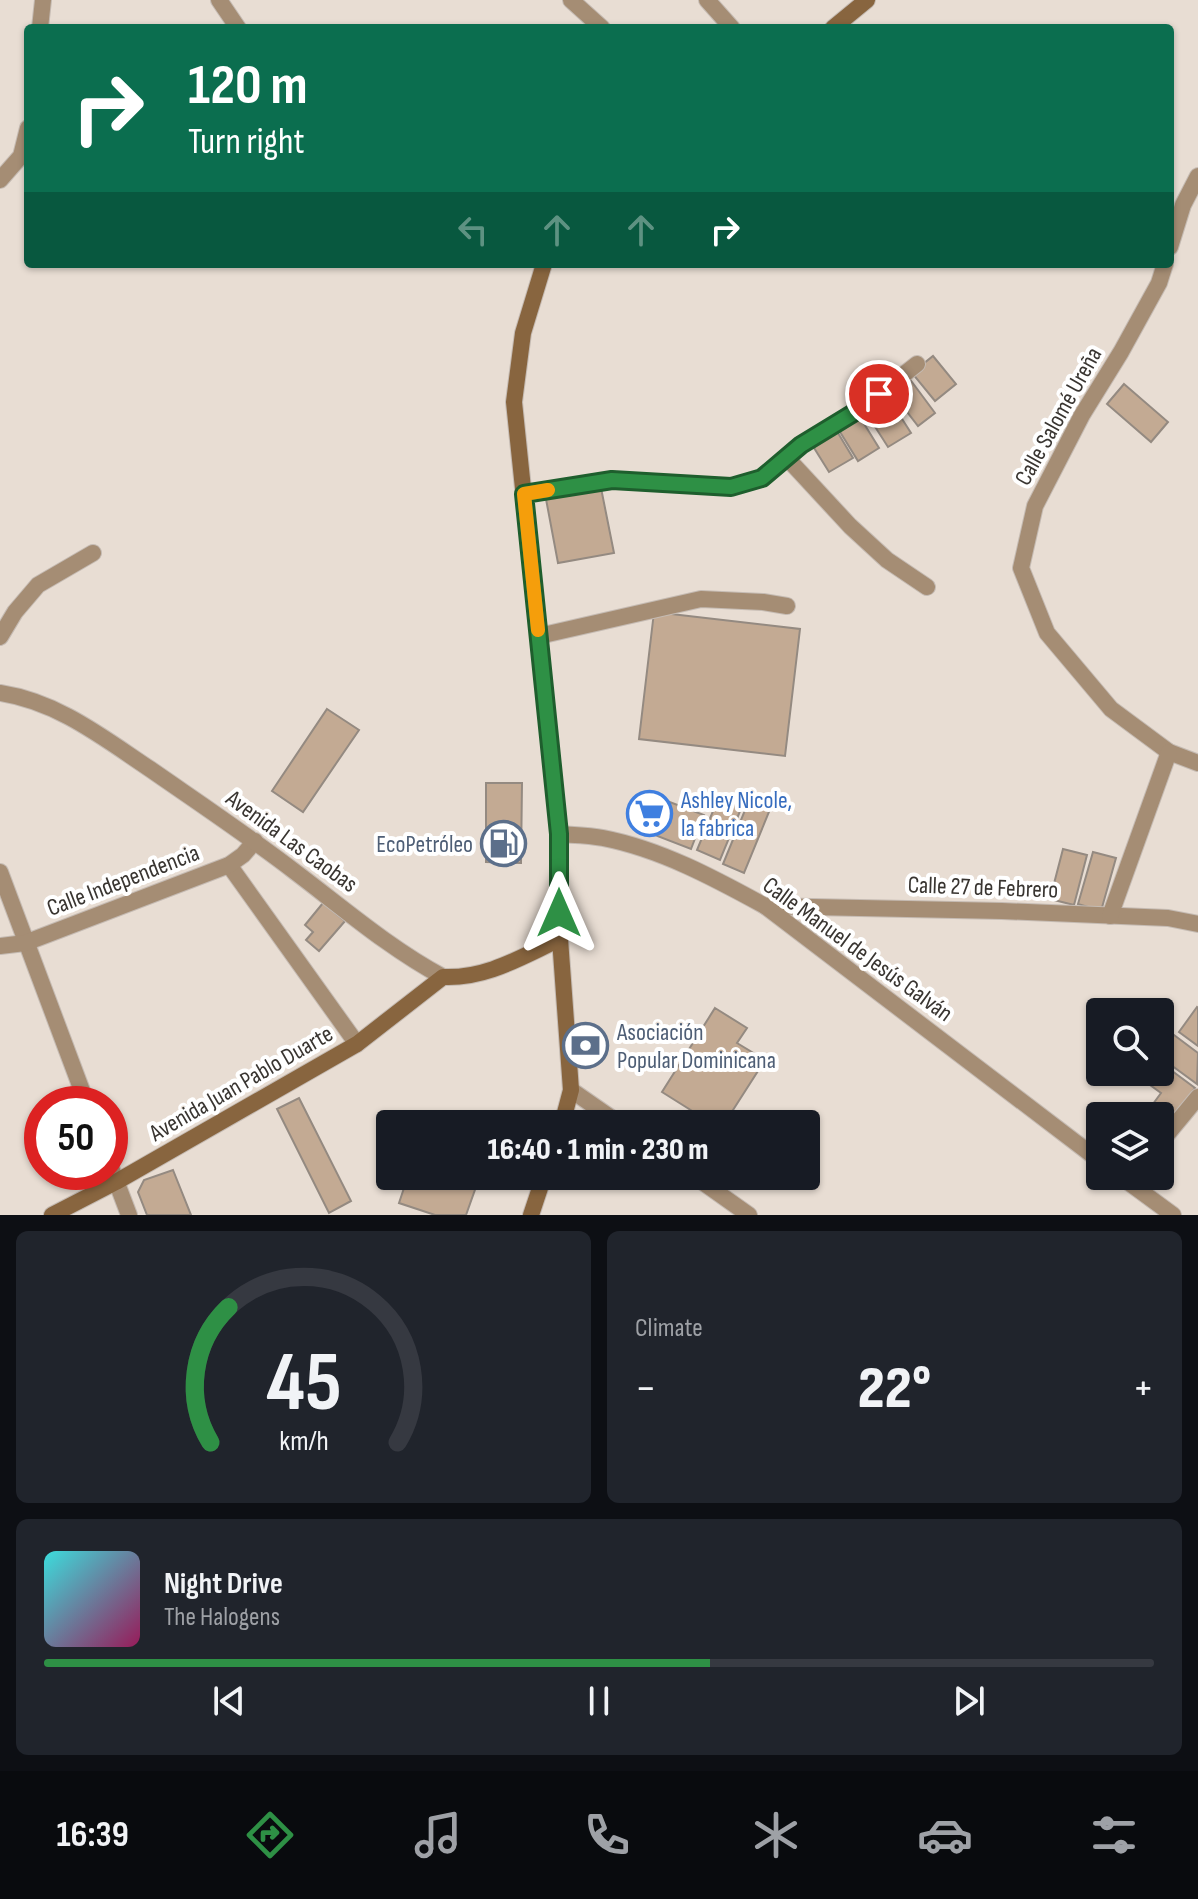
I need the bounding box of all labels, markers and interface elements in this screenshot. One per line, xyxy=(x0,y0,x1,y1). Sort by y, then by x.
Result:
text: 120 m xyxy=(188,53,308,120)
icon: right xyxy=(56,56,160,160)
text: Turn right xyxy=(188,121,305,164)
icon: left xyxy=(451,208,495,252)
icon: ahead xyxy=(535,208,579,252)
icon: ahead xyxy=(619,208,663,252)
icon: right xyxy=(703,208,747,252)
street label: Calle Salomé Ureña xyxy=(1009,342,1108,490)
pin xyxy=(845,360,913,428)
icon: arrive xyxy=(857,372,901,416)
street label: Avenida Las Caobas xyxy=(220,783,363,899)
place label: Ashley Nicole, la fabrica xyxy=(680,786,792,843)
supermarket icon: Ashley Nicole, la fabrica xyxy=(626,790,674,838)
fuel station icon: EcoPetróleo xyxy=(480,820,528,868)
place label: EcoPetróleo xyxy=(376,830,473,859)
street label: Calle Independencia xyxy=(43,838,203,923)
street label: Calle 27 de Febrero xyxy=(907,870,1059,905)
position arrow xyxy=(517,871,601,955)
street label: Calle Manuel de Jesús Galván xyxy=(757,871,958,1028)
map controls xyxy=(1086,998,1174,1190)
button: search xyxy=(1086,998,1174,1086)
place label: Asociación Popular Dominicana xyxy=(616,1018,776,1075)
street label: Avenida Juan Pablo Duarte xyxy=(143,1019,338,1148)
bank icon: Asociación Popular Dominicana xyxy=(562,1022,610,1070)
speed limit sign: 50 xyxy=(24,1086,128,1190)
button: layers xyxy=(1086,1102,1174,1190)
text: 16:40 · 1 min · 230 m xyxy=(487,1132,709,1168)
text: Climate xyxy=(635,1313,703,1344)
text: 45 xyxy=(266,1334,341,1434)
text: 22° xyxy=(858,1353,931,1425)
text: − xyxy=(635,1362,657,1415)
text: + xyxy=(1132,1362,1154,1415)
text: km/h xyxy=(279,1424,328,1459)
text: Night Drive xyxy=(164,1566,283,1602)
text: The Halogens xyxy=(164,1602,280,1633)
icon: previous xyxy=(207,1679,251,1723)
icon: pause xyxy=(577,1679,621,1723)
icon: next xyxy=(947,1679,991,1723)
icon: directions xyxy=(242,1807,298,1863)
icon: music xyxy=(410,1807,466,1863)
icon: phone xyxy=(579,1807,635,1863)
icon: climate xyxy=(748,1807,804,1863)
icon: car xyxy=(917,1807,973,1863)
icon: filters xyxy=(1086,1807,1142,1863)
text: 16:39 xyxy=(56,1814,129,1857)

